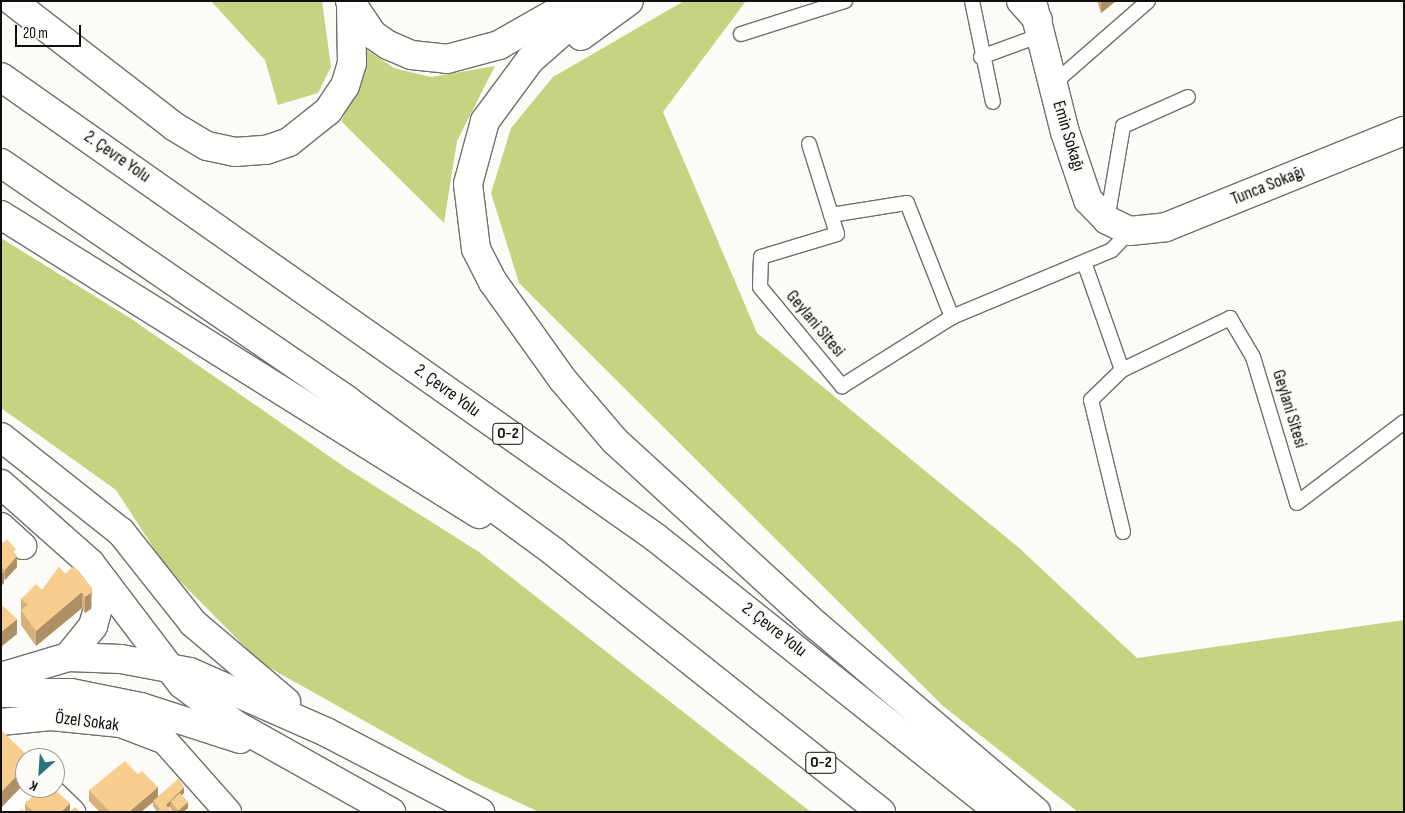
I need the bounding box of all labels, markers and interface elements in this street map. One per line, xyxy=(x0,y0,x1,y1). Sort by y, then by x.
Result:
scale bar xyxy=(18,15,84,47)
text: 20 m xyxy=(23,24,48,43)
street label: Emin Sokağı xyxy=(1047,98,1089,174)
street label: 2. Çevre Yolu xyxy=(80,126,154,188)
street label: Tunca Sokağı xyxy=(1228,161,1308,211)
street label: Geylani Sitesi xyxy=(781,286,849,362)
street label: 2. Çevre Yolu xyxy=(410,360,484,422)
street label: Geylani Sitesi xyxy=(1267,367,1311,451)
road number: O-2 xyxy=(492,420,524,448)
street label: 2. Çevre Yolu xyxy=(737,598,811,662)
street label: Özel Sokak xyxy=(54,707,120,737)
north arrow xyxy=(15,748,65,798)
road number: O-2 xyxy=(805,750,837,776)
text: K xyxy=(27,777,40,795)

